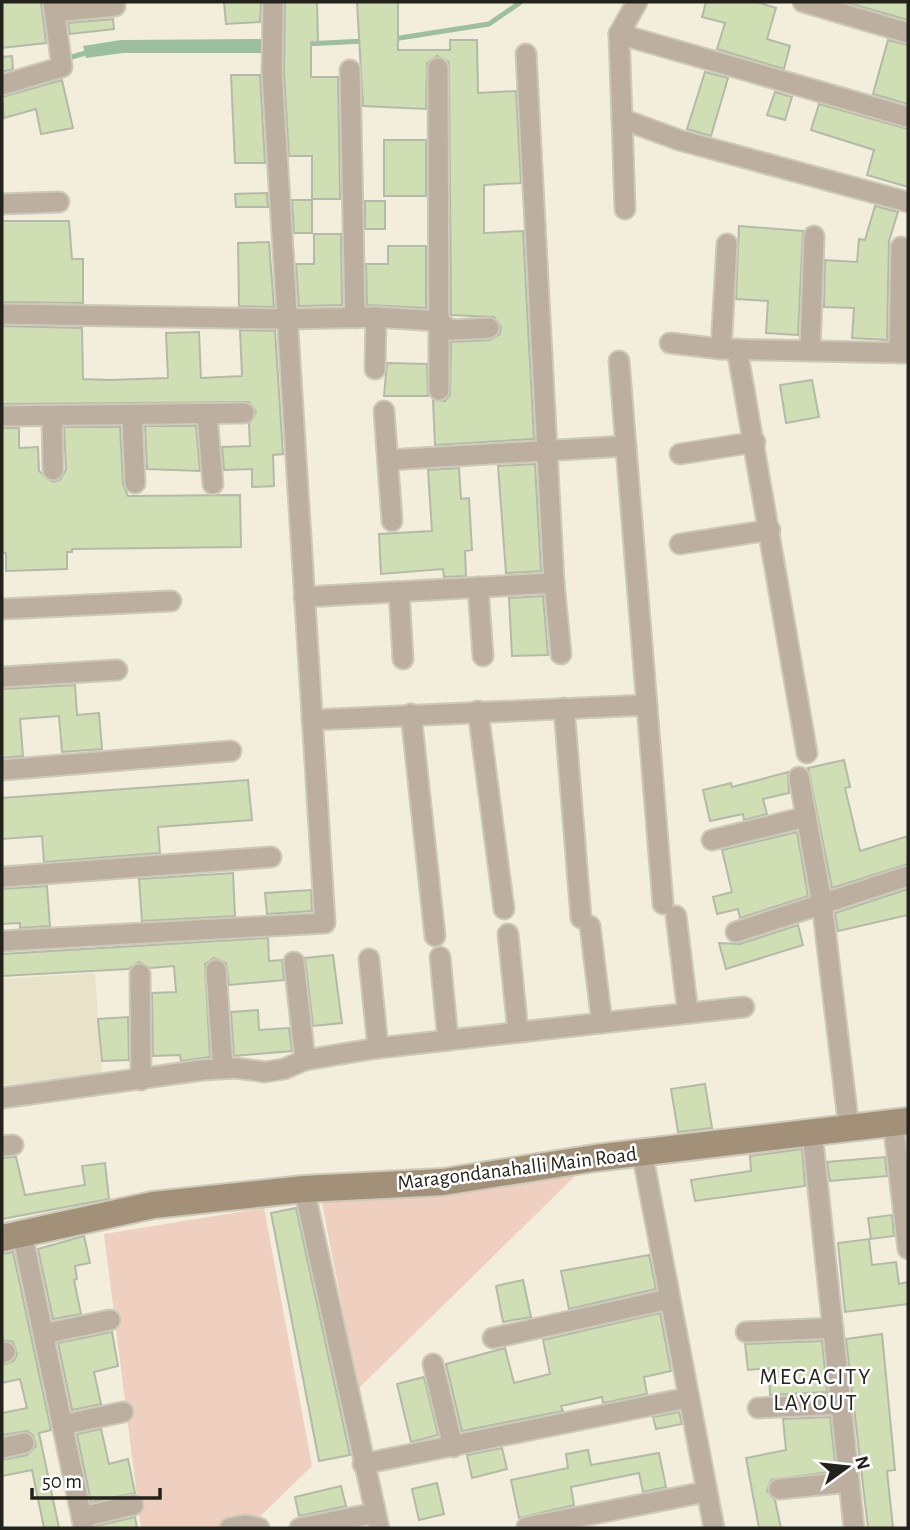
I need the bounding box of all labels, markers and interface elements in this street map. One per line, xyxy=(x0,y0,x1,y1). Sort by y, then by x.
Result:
street label: Maragondanahalli Main Road xyxy=(396,1143,638,1194)
district label: MEGACITY LAYOUT xyxy=(760,1366,872,1415)
north arrow xyxy=(812,1432,882,1502)
text: N xyxy=(851,1454,873,1472)
scale bar xyxy=(32,1456,159,1500)
text: 50 m xyxy=(42,1471,82,1492)

